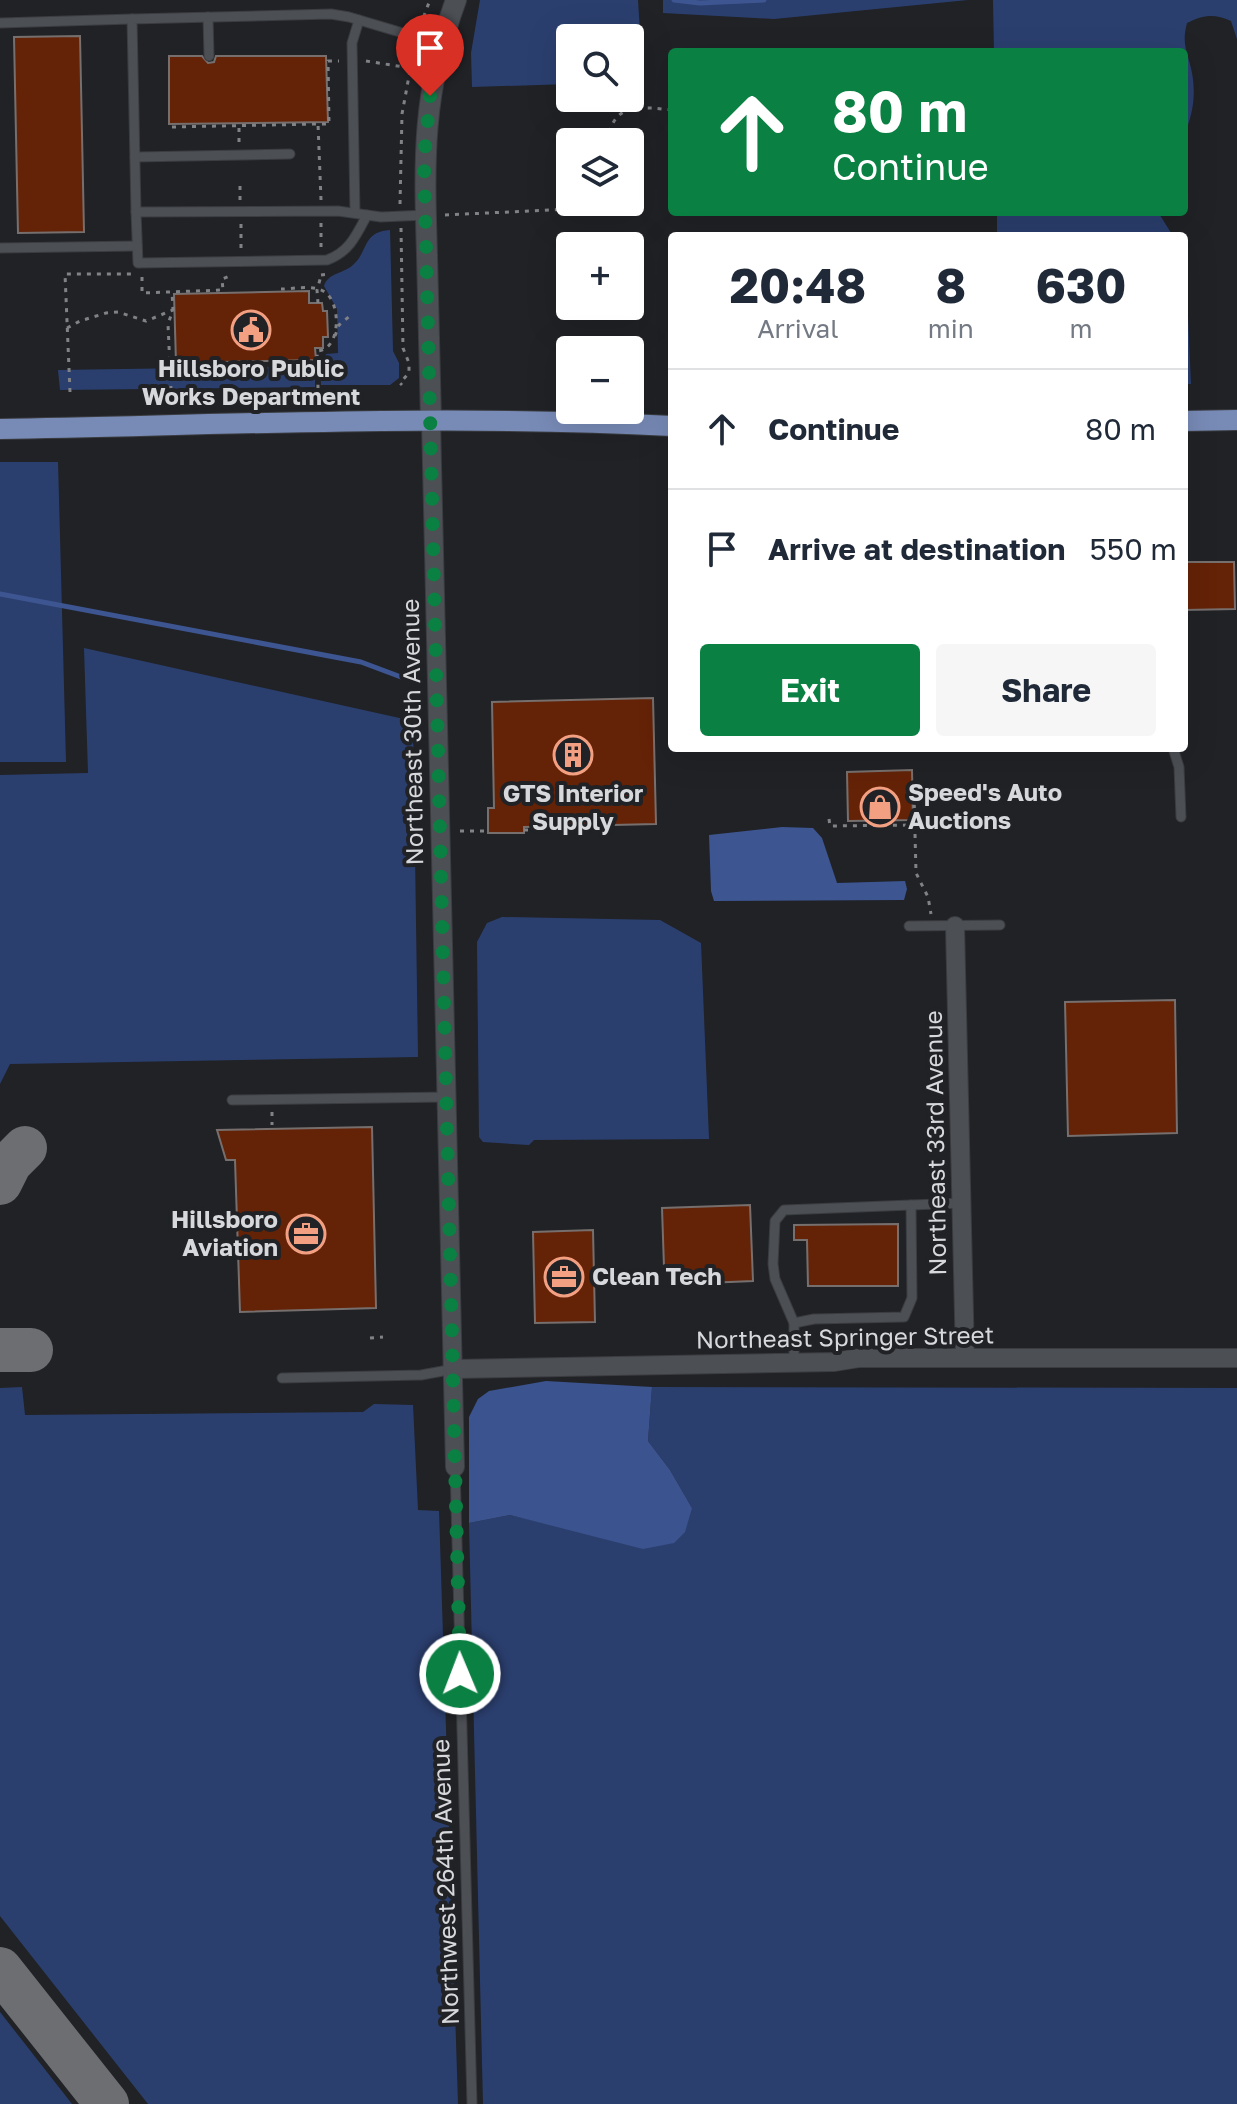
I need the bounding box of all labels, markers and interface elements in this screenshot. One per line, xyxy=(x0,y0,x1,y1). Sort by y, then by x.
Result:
pin xyxy=(396,14.0,464,96)
map controls xyxy=(556,24,644,424)
button: search xyxy=(556,24,644,112)
icon: arrive xyxy=(408,26,452,70)
text: 80 m xyxy=(832,77,967,144)
icon: ahead xyxy=(700,80,804,184)
button: layers xyxy=(556,128,644,216)
text: Continue xyxy=(832,145,989,188)
button: + xyxy=(556,232,644,320)
text: 20:48 xyxy=(730,256,866,314)
text: 8 xyxy=(935,256,966,314)
text: 630 xyxy=(1035,256,1126,314)
public building icon: Hillsboro Public Works Department xyxy=(230,309,272,351)
text: Arrival xyxy=(757,313,839,344)
text: min xyxy=(928,313,974,344)
text: m xyxy=(1069,313,1092,344)
button: − xyxy=(556,336,644,424)
place label: Hillsboro Public Works Department xyxy=(142,353,360,410)
icon: ahead xyxy=(700,407,744,451)
text: Continue xyxy=(768,411,899,447)
text: 80 m xyxy=(1085,411,1156,447)
icon: arrive xyxy=(700,527,744,571)
text: Arrive at destination xyxy=(768,531,1065,567)
text: 550 m xyxy=(1089,531,1177,567)
street label: Northeast 30th Avenue xyxy=(395,598,428,866)
button: Exit xyxy=(700,644,920,736)
button: Share xyxy=(936,644,1156,736)
building icon: GTS Interior Supply xyxy=(552,734,594,776)
place label: Speed's Auto Auctions xyxy=(908,777,1062,834)
place label: GTS Interior Supply xyxy=(503,778,643,835)
shop icon: Speed's Auto Auctions xyxy=(859,786,901,828)
street label: Northeast 33rd Avenue xyxy=(918,1010,951,1276)
place label: Hillsboro Aviation xyxy=(171,1204,278,1261)
office icon: Hillsboro Aviation xyxy=(285,1213,327,1255)
office icon: Clean Tech xyxy=(543,1256,585,1298)
place label: Clean Tech xyxy=(592,1261,722,1290)
street label: Northeast Springer Street xyxy=(696,1319,994,1354)
position arrow xyxy=(418,1632,502,1716)
street label: Northwest 264th Avenue xyxy=(425,1739,464,2026)

